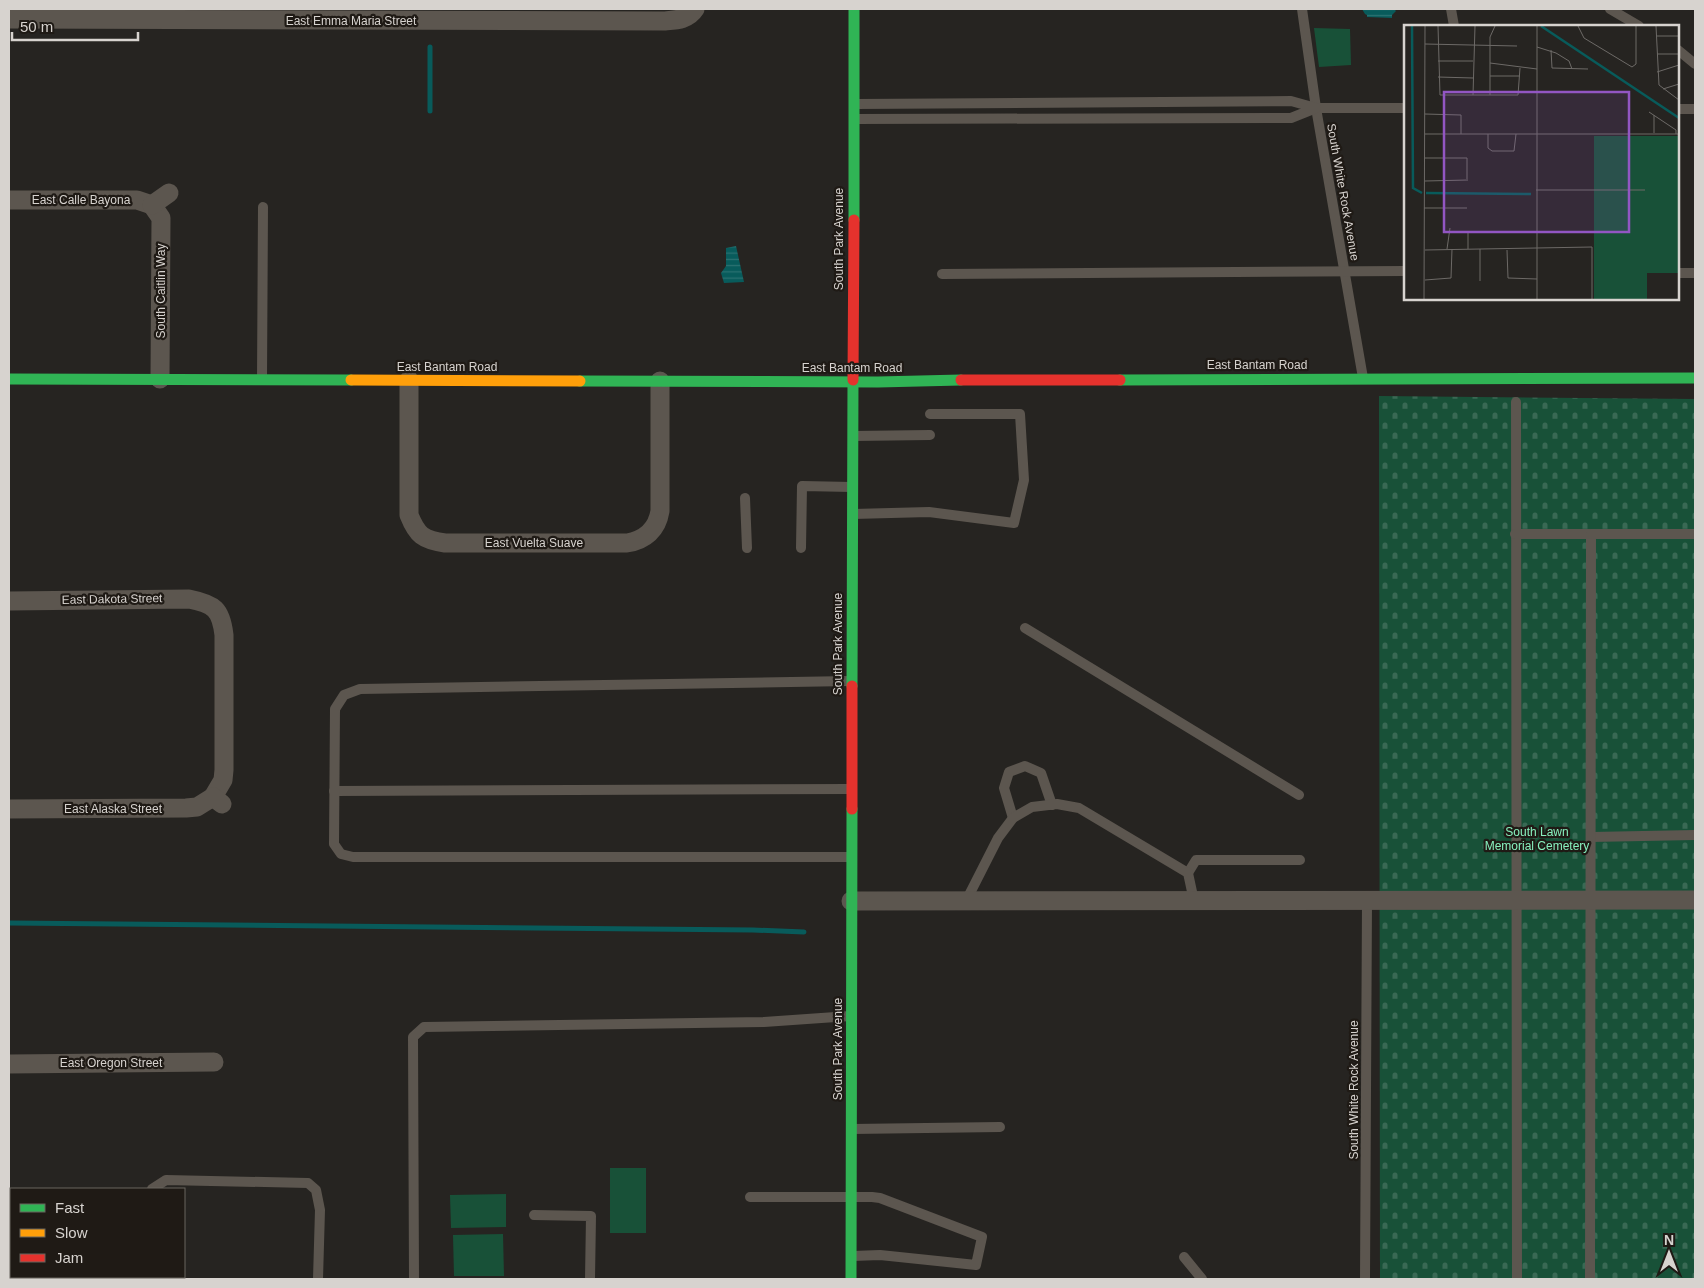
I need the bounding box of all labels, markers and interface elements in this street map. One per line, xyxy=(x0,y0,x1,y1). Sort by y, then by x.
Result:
scale bar xyxy=(12,10,139,42)
street label: East Emma Maria Street xyxy=(286,14,417,28)
text: 50 m xyxy=(20,18,53,35)
inset map xyxy=(1404,25,1679,300)
street label: South White Rock Avenue xyxy=(1324,122,1362,262)
street label: South Park Avenue xyxy=(832,187,846,290)
street label: East Calle Bayona xyxy=(32,193,131,207)
street label: South Caitlin Way xyxy=(154,244,168,338)
street label: East Bantam Road xyxy=(1207,358,1307,372)
street label: East Bantam Road xyxy=(397,360,497,374)
street label: East Bantam Road xyxy=(802,361,902,375)
street label: East Vuelta Suave xyxy=(485,536,583,550)
street label: East Dakota Street xyxy=(62,591,163,607)
street label: South Park Avenue xyxy=(831,592,845,695)
street label: East Alaska Street xyxy=(64,802,163,816)
park label: South Lawn Memorial Cemetery xyxy=(1485,825,1589,853)
street label: South Park Avenue xyxy=(831,997,845,1100)
street label: South White Rock Avenue xyxy=(1347,1020,1361,1160)
street label: East Oregon Street xyxy=(60,1056,163,1070)
legend xyxy=(10,1188,185,1278)
text: Fast xyxy=(55,1199,85,1216)
text: Slow xyxy=(55,1224,88,1241)
north arrow xyxy=(1644,1228,1694,1278)
text: N xyxy=(1664,1232,1674,1248)
text: Jam xyxy=(55,1249,83,1266)

